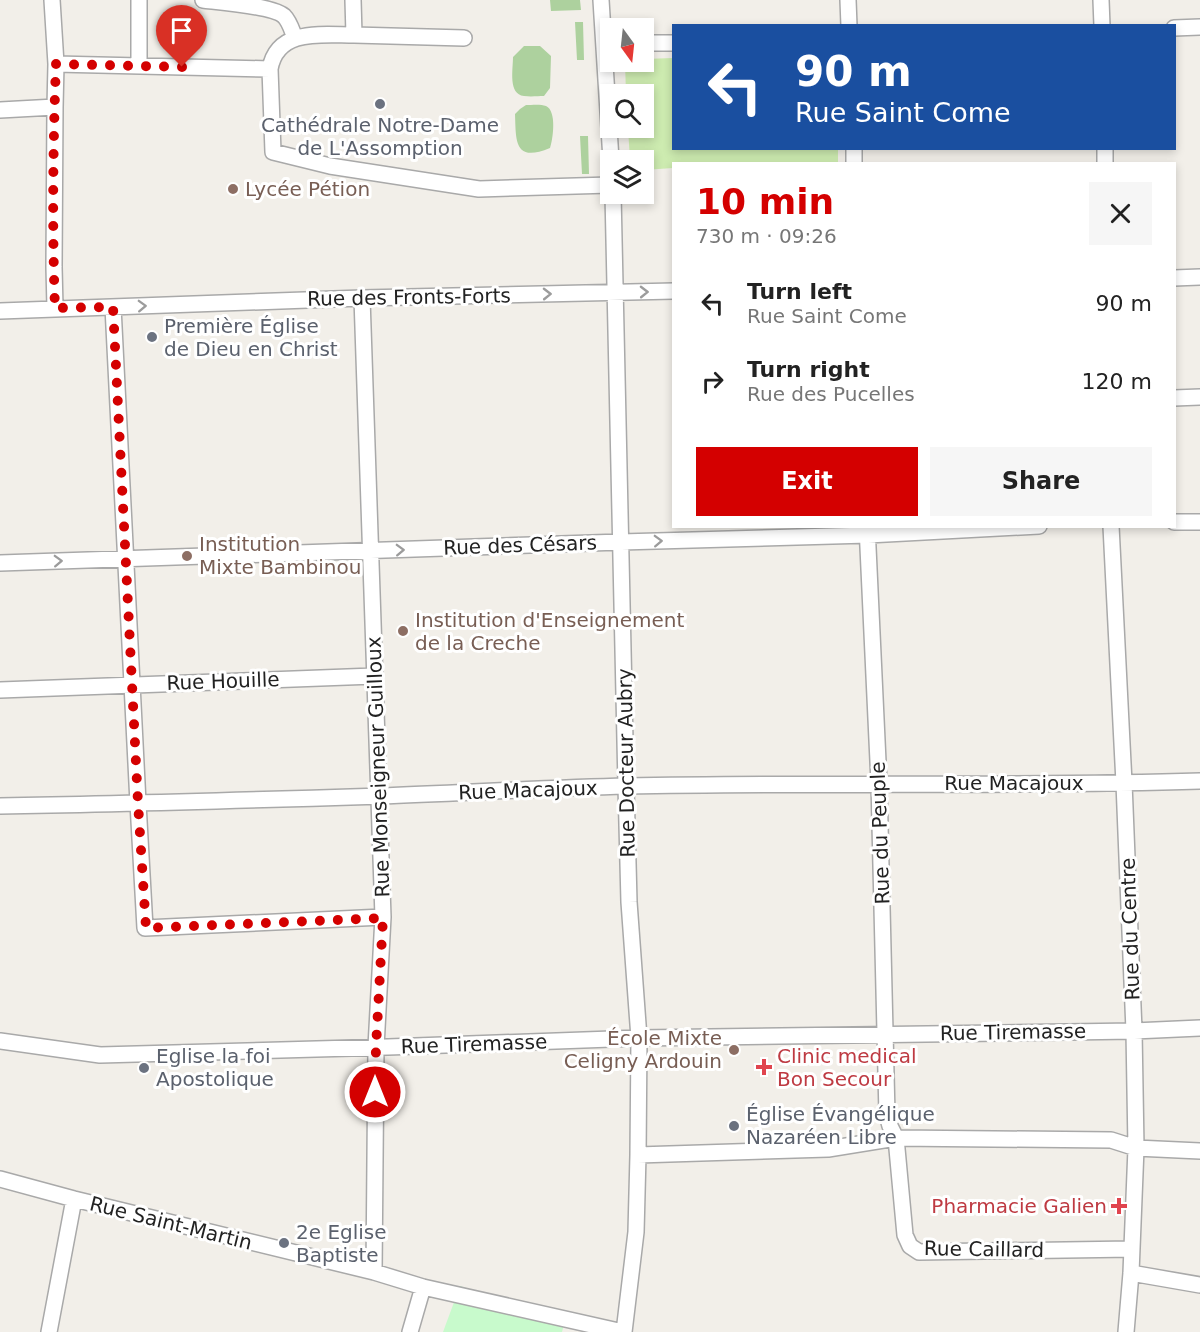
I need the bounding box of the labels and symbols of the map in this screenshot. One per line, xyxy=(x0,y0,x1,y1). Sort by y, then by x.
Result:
pin xyxy=(156,5,207,67)
north arrow xyxy=(600,18,654,72)
marker: Cathédrale Notre-Dame de L'Assomption xyxy=(373,97,387,111)
place label: Cathédrale Notre-Dame de L'Assomption xyxy=(261,113,499,160)
place label: Lycée Pétion xyxy=(245,177,370,201)
marker: Lycée Pétion xyxy=(226,182,240,196)
street label: Rue des Fronts-Forts xyxy=(307,283,511,311)
one-way arrow xyxy=(640,286,649,298)
one-way arrow xyxy=(543,288,552,300)
one-way arrow xyxy=(138,300,147,312)
place label: Première Église de Dieu en Christ xyxy=(164,314,338,361)
marker: Première Église de Dieu en Christ xyxy=(145,330,159,344)
street label: Rue des Césars xyxy=(443,530,597,560)
place label: Institution Mixte Bambinou xyxy=(199,532,361,579)
one-way arrow xyxy=(654,535,663,547)
one-way arrow xyxy=(396,543,405,556)
marker: Institution Mixte Bambinou xyxy=(180,549,194,563)
one-way arrow xyxy=(54,554,63,567)
place label: Institution d'Enseignement de la Creche xyxy=(415,608,685,655)
marker: Institution d'Enseignement de la Creche xyxy=(396,624,410,638)
street label: Rue Monseigneur Guilloux xyxy=(361,636,395,898)
street label: Rue Houille xyxy=(166,667,280,695)
street label: Rue Docteur Aubry xyxy=(612,668,640,858)
street label: Rue du Peuple xyxy=(866,761,894,905)
street label: Rue Macajoux xyxy=(944,771,1084,795)
street label: Rue Macajoux xyxy=(458,776,598,804)
street label: Rue du Centre xyxy=(1116,857,1144,1001)
street label: Rue Tiremasse xyxy=(940,1019,1086,1045)
place label: École Mixte Celigny Ardouin xyxy=(564,1026,722,1073)
street label: Rue Tiremasse xyxy=(400,1029,548,1059)
marker: École Mixte Celigny Ardouin xyxy=(727,1043,741,1057)
place label: Eglise la foi Apostolique xyxy=(156,1044,274,1091)
place label: Clinic medical Bon Secour xyxy=(777,1044,917,1091)
marker: Clinic medical Bon Secour xyxy=(755,1058,773,1076)
position arrow xyxy=(343,1060,407,1124)
marker: Eglise la foi Apostolique xyxy=(137,1061,151,1075)
place label: Église Évangélique Nazaréen Libre xyxy=(746,1102,935,1149)
marker: Église Évangélique Nazaréen Libre xyxy=(727,1119,741,1133)
street label: Rue Saint-Martin xyxy=(87,1191,255,1255)
place label: Pharmacie Galien xyxy=(931,1194,1107,1218)
marker: Pharmacie Galien xyxy=(1112,1199,1126,1213)
place label: 2e Eglise Baptiste xyxy=(296,1220,387,1267)
marker: 2e Eglise Baptiste xyxy=(277,1236,291,1250)
street label: Rue Caillard xyxy=(924,1236,1044,1262)

